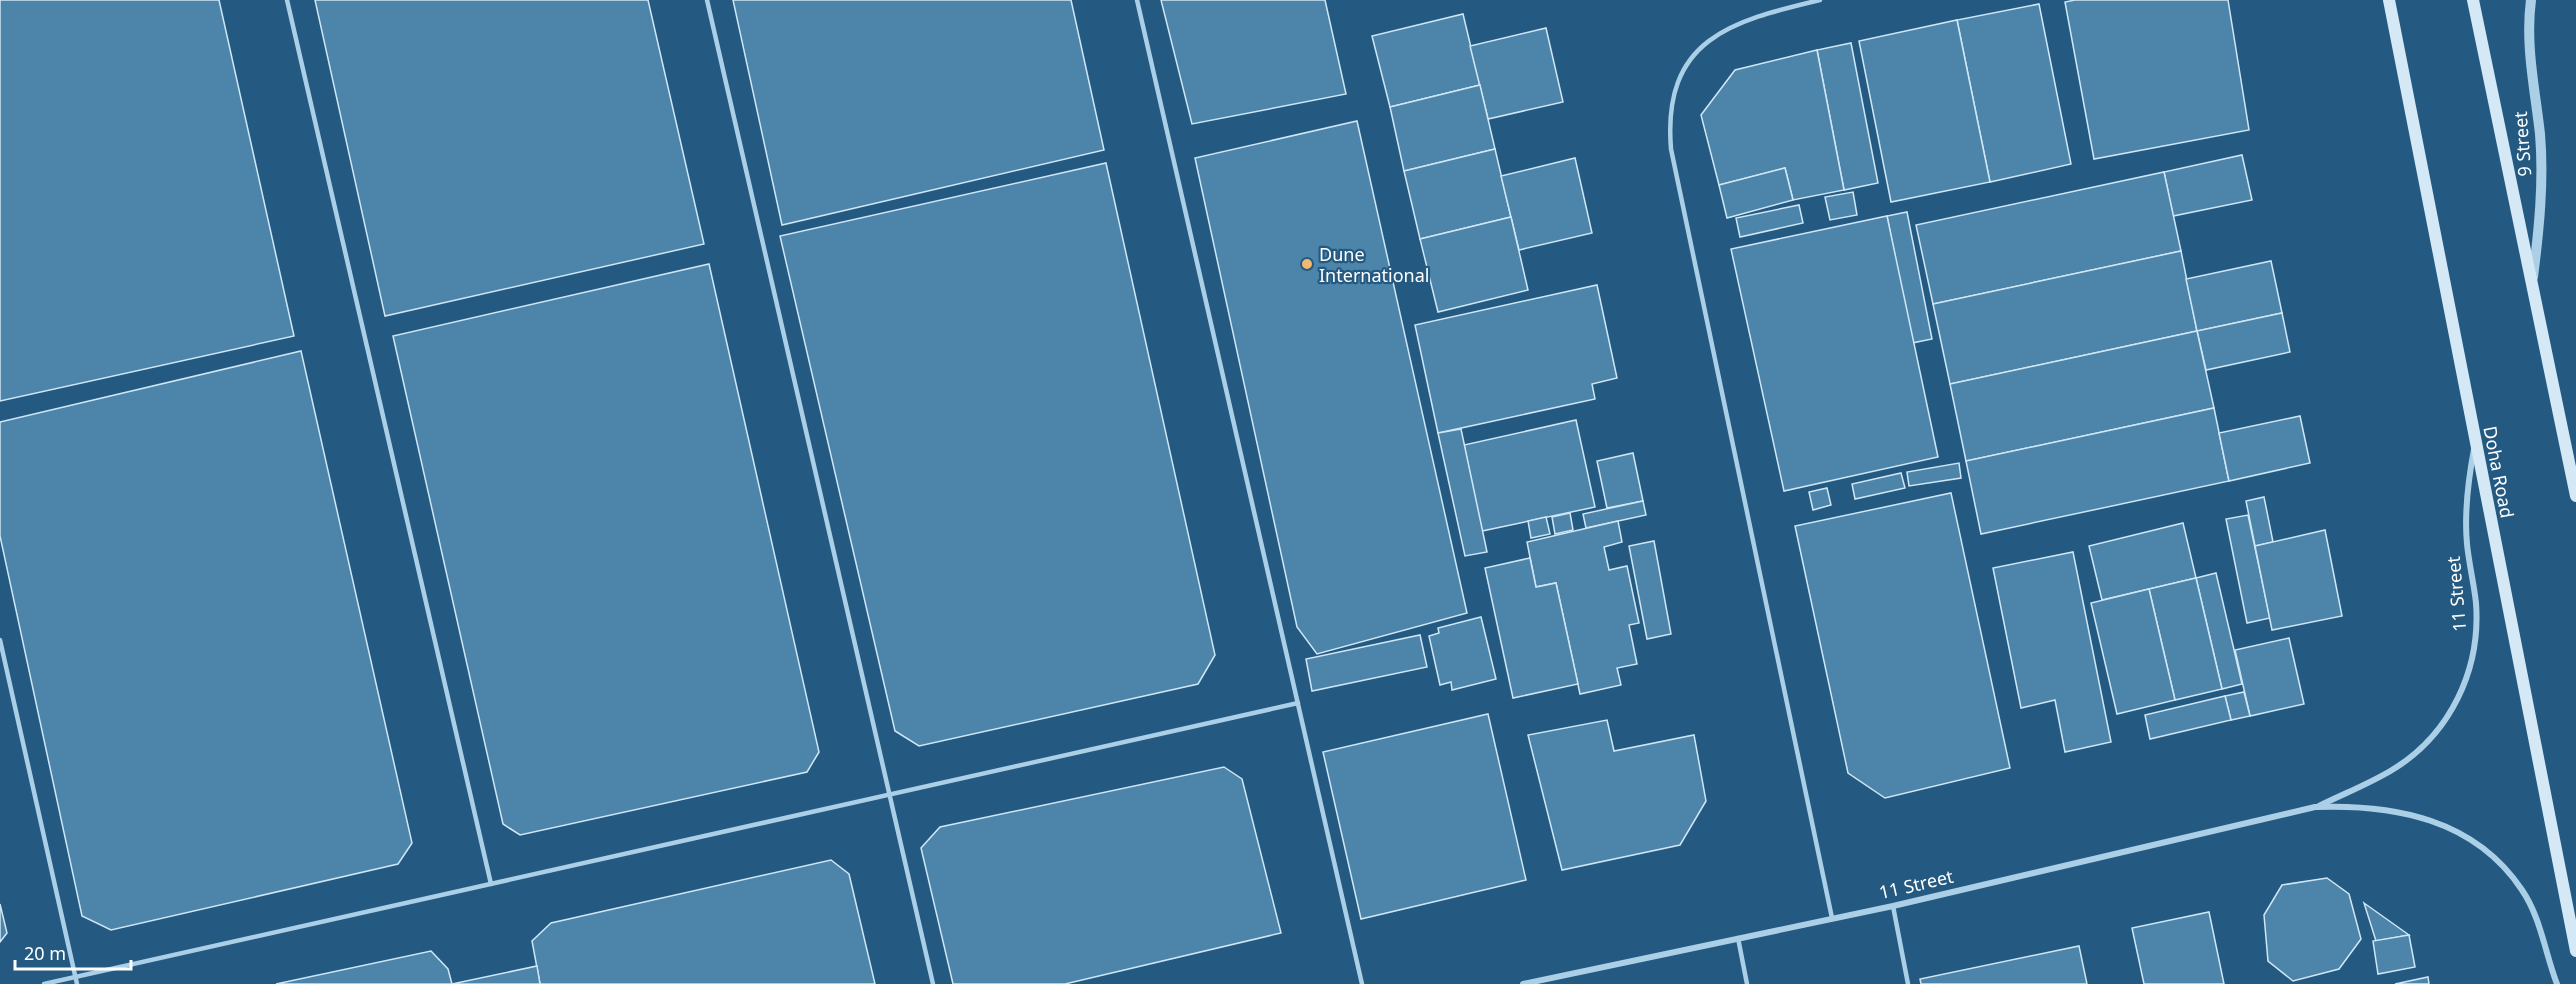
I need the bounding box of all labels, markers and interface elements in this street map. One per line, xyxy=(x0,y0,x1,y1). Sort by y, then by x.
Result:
street label: 9 Street xyxy=(2508,110,2536,177)
place label: Dune International xyxy=(1319,242,1429,287)
marker: Dune International xyxy=(1300,257,1314,271)
street label: Doha Road xyxy=(2478,424,2520,520)
street label: 11 Street xyxy=(2441,555,2471,633)
street label: 11 Street xyxy=(1877,864,1956,904)
scale bar xyxy=(15,933,130,971)
text: 20 m xyxy=(24,941,66,965)

